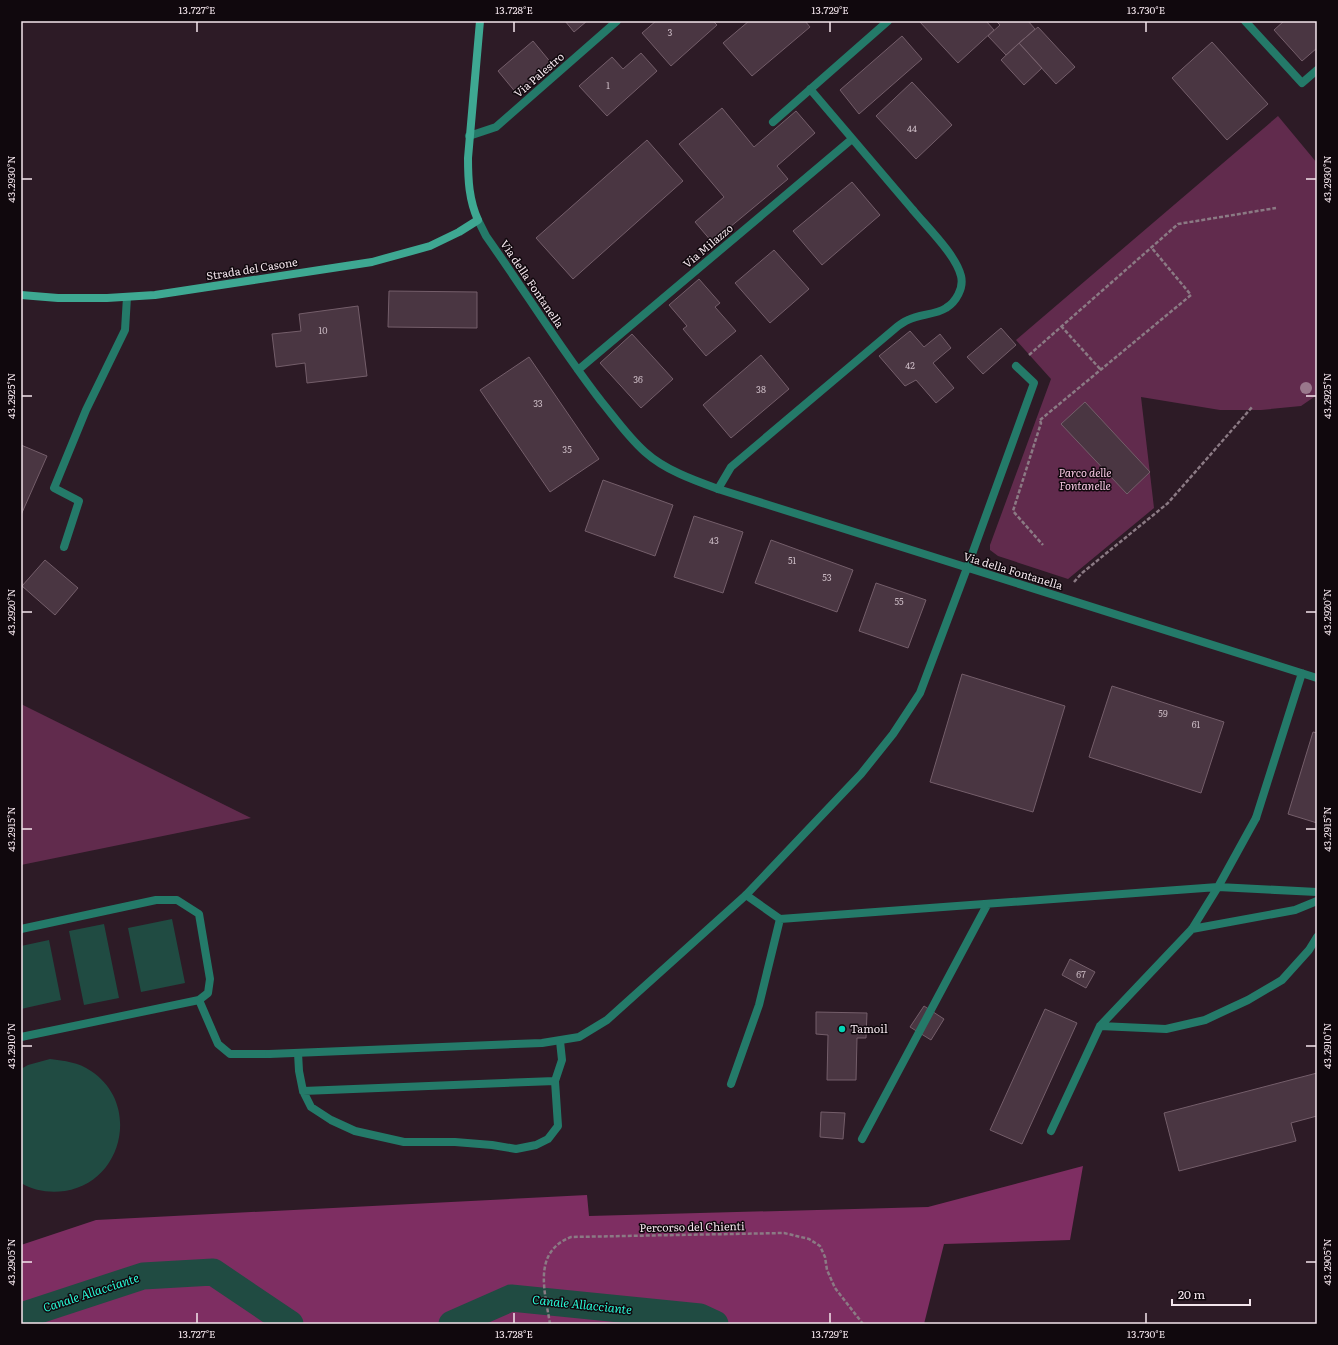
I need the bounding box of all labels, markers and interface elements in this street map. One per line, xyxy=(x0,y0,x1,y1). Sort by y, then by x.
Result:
text: 13.727°E xyxy=(179,2,216,17)
text: 13.728°E xyxy=(495,2,533,17)
text: 13.729°E xyxy=(811,2,849,17)
text: 13.730°E xyxy=(1127,2,1165,17)
house number: 3 xyxy=(668,25,673,39)
street label: Via Palestro xyxy=(510,48,567,101)
house number: 1 xyxy=(606,78,610,92)
house number: 44 xyxy=(907,121,917,135)
text: 43.2930°N xyxy=(3,155,18,203)
text: 43.2930°N xyxy=(1319,155,1334,203)
street label: Via Milazzo xyxy=(679,219,736,271)
street label: Via della Fontanella xyxy=(497,236,568,331)
street label: Strada del Casone xyxy=(205,253,299,283)
house number: 10 xyxy=(319,323,327,337)
house number: 42 xyxy=(905,358,915,372)
house number: 36 xyxy=(633,372,643,386)
text: 43.2925°N xyxy=(3,373,18,419)
text: 43.2925°N xyxy=(1319,373,1334,419)
house number: 38 xyxy=(756,382,766,396)
house number: 33 xyxy=(533,396,543,410)
house number: 35 xyxy=(562,442,572,456)
park label: Parco delle Fontanelle xyxy=(1058,464,1112,493)
house number: 43 xyxy=(709,533,719,547)
street label: Via della Fontanella xyxy=(962,547,1065,593)
house number: 51 xyxy=(788,553,796,567)
house number: 53 xyxy=(822,570,832,584)
text: 43.2920°N xyxy=(3,589,18,635)
text: 43.2920°N xyxy=(1319,589,1334,635)
house number: 55 xyxy=(894,594,904,608)
house number: 59 xyxy=(1158,706,1168,720)
house number: 61 xyxy=(1192,717,1201,731)
text: 43.2915°N xyxy=(3,806,18,852)
text: 43.2915°N xyxy=(1319,806,1334,852)
house number: 67 xyxy=(1076,967,1086,981)
place label: Tamoil xyxy=(850,1020,888,1036)
text: 43.2910°N xyxy=(3,1023,18,1069)
text: 43.2910°N xyxy=(1319,1023,1334,1069)
marker: Tamoil xyxy=(837,1024,847,1034)
street label: Percorso del Chienti xyxy=(639,1217,745,1235)
text: 43.2905°N xyxy=(3,1238,18,1286)
text: 43.2905°N xyxy=(1319,1238,1334,1286)
water label: Canale Allacciante xyxy=(40,1268,141,1316)
scale bar xyxy=(1172,1281,1250,1307)
text: 20 m xyxy=(1178,1285,1205,1303)
water label: Canale Allacciante xyxy=(531,1290,633,1318)
text: 13.727°E xyxy=(179,1326,216,1341)
text: 13.728°E xyxy=(495,1326,533,1341)
text: 13.729°E xyxy=(811,1326,849,1341)
text: 13.730°E xyxy=(1127,1326,1165,1341)

